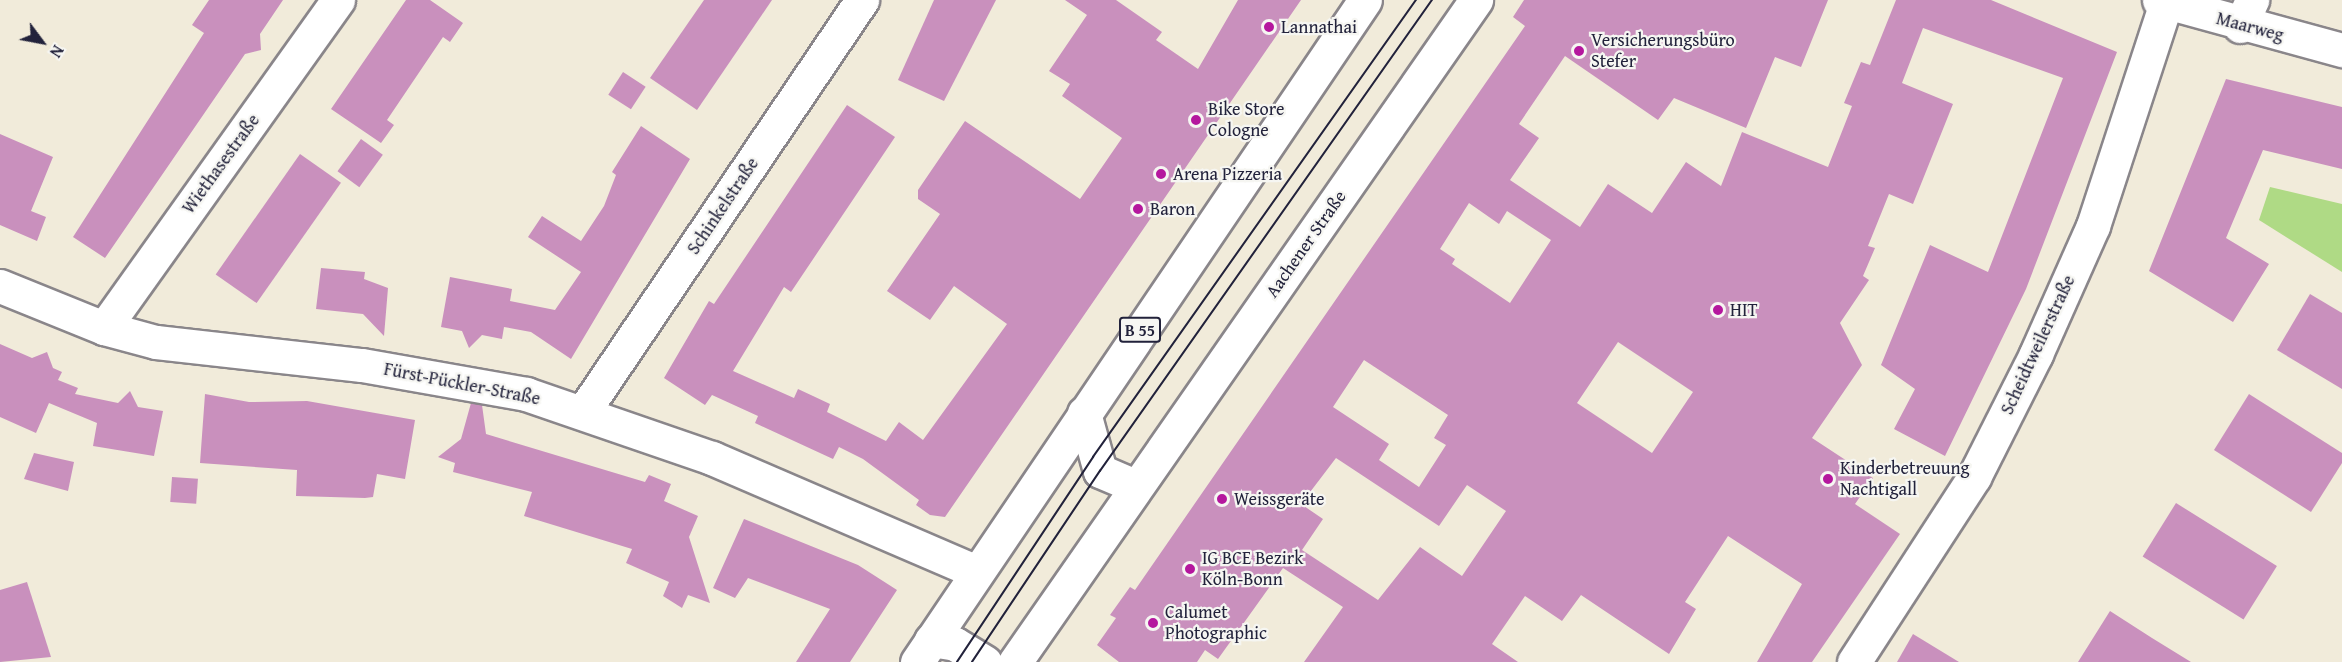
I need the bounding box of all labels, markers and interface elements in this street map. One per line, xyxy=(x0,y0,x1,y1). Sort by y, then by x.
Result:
street label: Maarweg xyxy=(2214,8,2286,46)
north arrow xyxy=(12,12,72,72)
place label: Lannathai xyxy=(1281,16,1357,38)
marker: Lannathai xyxy=(1262,20,1276,34)
place label: Versicherungsbüro Stefer xyxy=(1591,30,1735,72)
text: N xyxy=(44,41,70,62)
marker: Versicherungsbüro Stefer xyxy=(1572,44,1586,58)
place label: Bike Store Cologne xyxy=(1208,99,1284,142)
street label: Wiethasestraße xyxy=(178,110,264,218)
marker: Bike Store Cologne xyxy=(1189,113,1203,127)
street label: Schinkelstraße xyxy=(683,153,763,259)
place label: Arena Pizzeria xyxy=(1173,163,1282,185)
marker: Arena Pizzeria xyxy=(1154,167,1168,181)
street label: Aachener Straße xyxy=(1261,186,1351,302)
place label: Baron xyxy=(1150,198,1195,220)
marker: Baron xyxy=(1131,202,1145,216)
street label: Scheidtweilerstraße xyxy=(1996,272,2080,418)
place label: HIT xyxy=(1730,299,1758,321)
marker: HIT xyxy=(1711,303,1725,317)
road number: B 55 xyxy=(1119,317,1161,343)
street label: Fürst-Pückler-Straße xyxy=(382,358,542,410)
place label: Kinderbetreuung Nachtigall xyxy=(1840,458,1970,500)
marker: Kinderbetreuung Nachtigall xyxy=(1821,472,1835,486)
place label: Weissgeräte xyxy=(1234,488,1325,510)
marker: Weissgeräte xyxy=(1215,492,1229,506)
place label: IG BCE Bezirk Köln-Bonn xyxy=(1202,548,1303,590)
marker: IG BCE Bezirk Köln-Bonn xyxy=(1183,562,1197,576)
place label: Calumet Photographic xyxy=(1165,602,1267,644)
marker: Calumet Photographic xyxy=(1146,616,1160,630)

